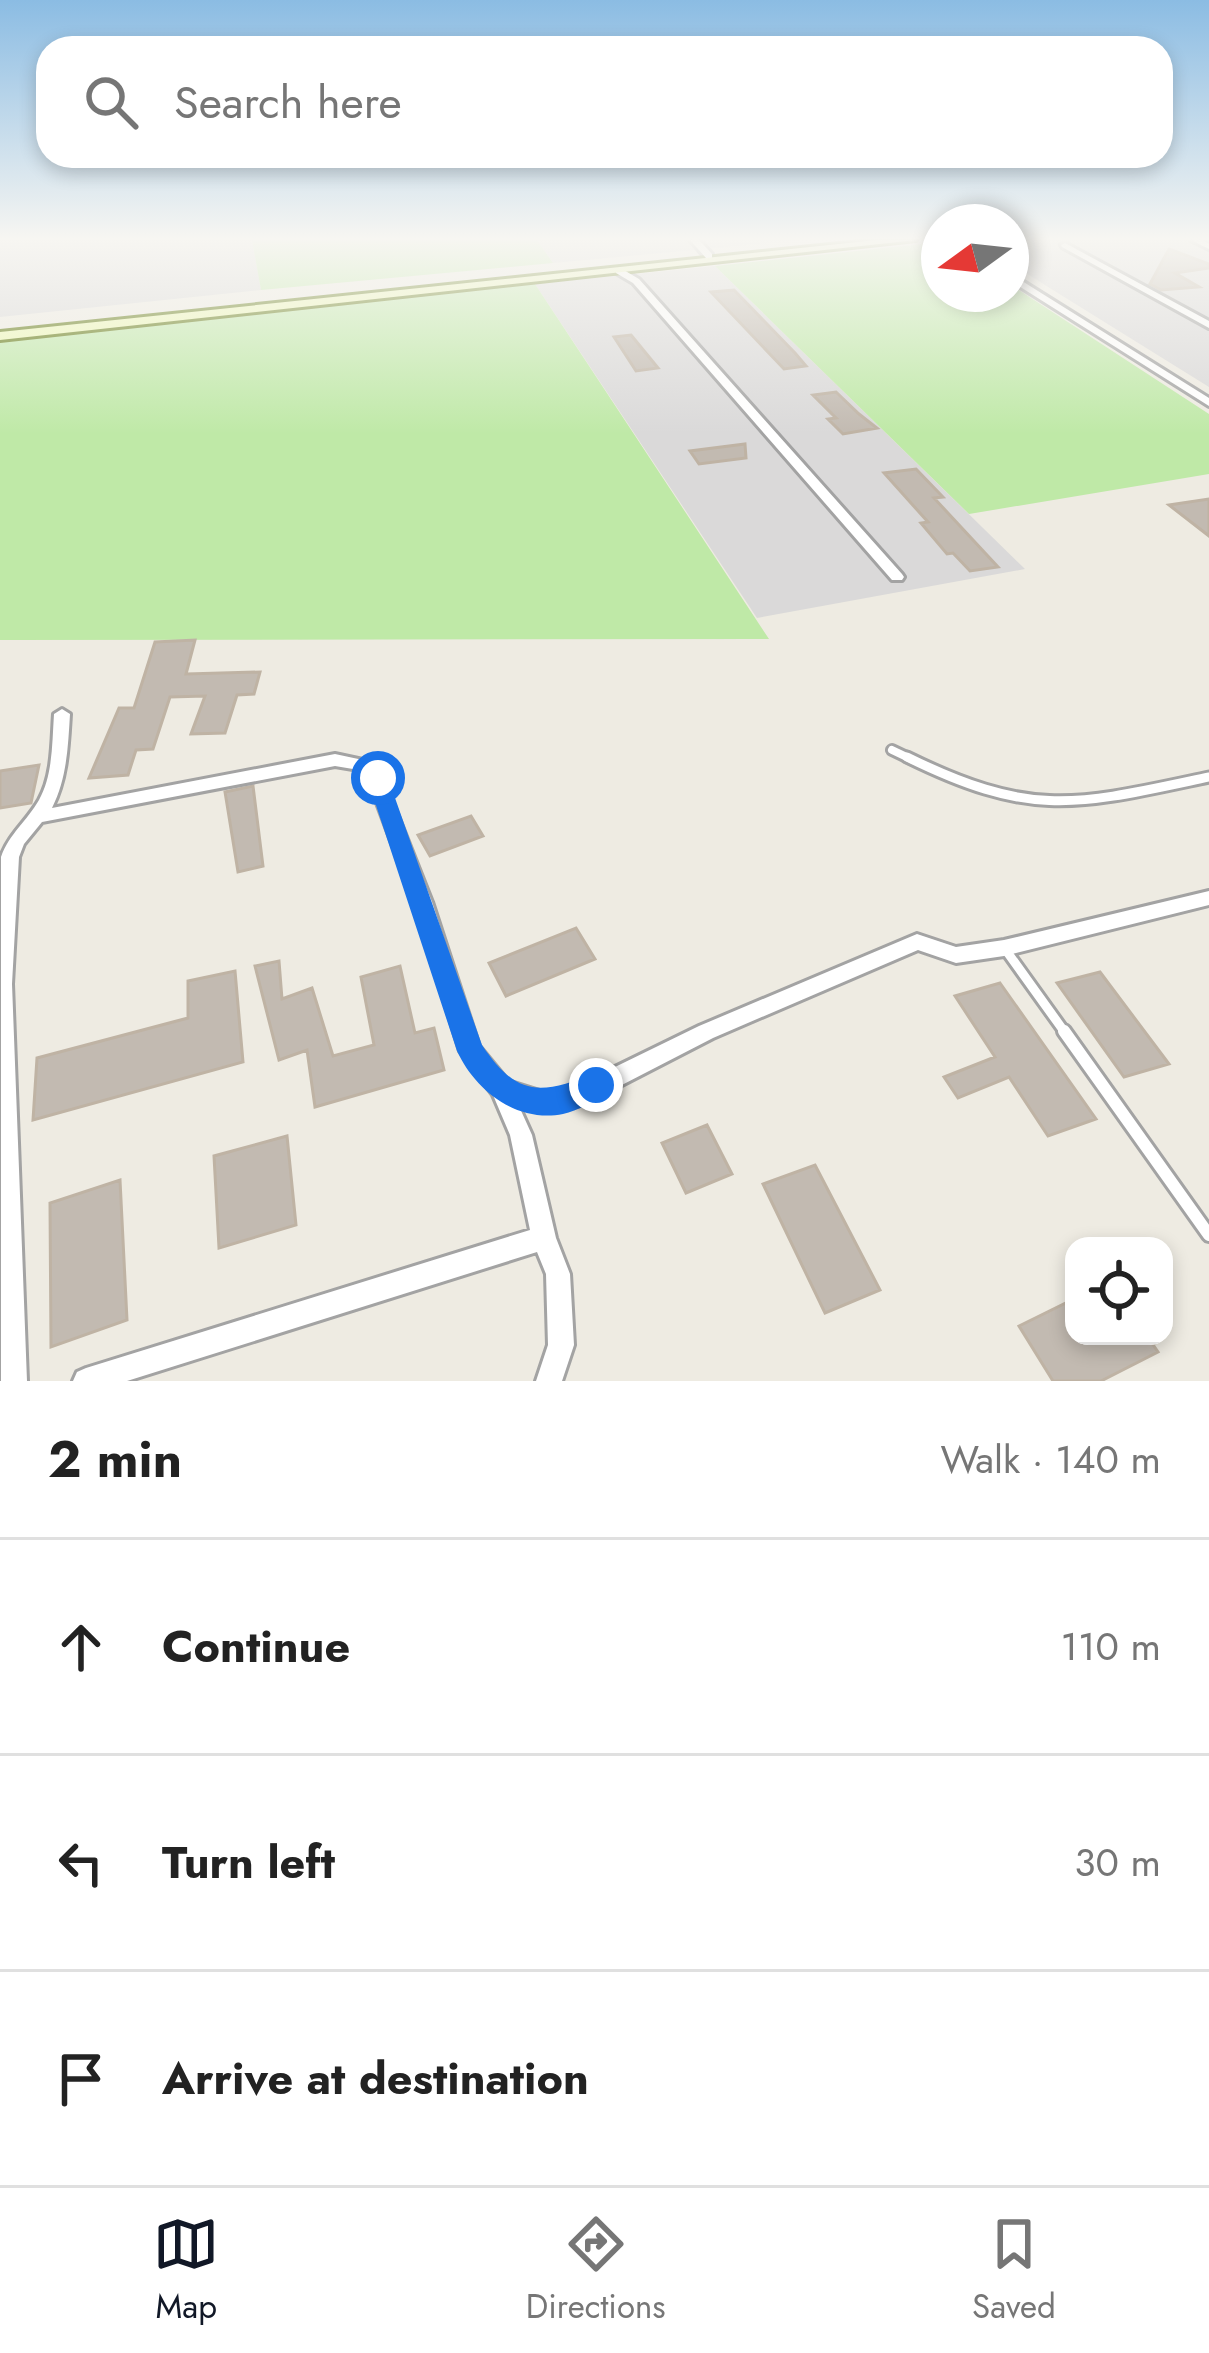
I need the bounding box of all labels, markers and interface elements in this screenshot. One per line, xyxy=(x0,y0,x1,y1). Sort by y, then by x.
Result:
search box xyxy=(36,36,1173,168)
icon: search xyxy=(78,69,144,135)
text: Search here xyxy=(174,70,402,135)
north arrow xyxy=(921,204,1029,312)
route start xyxy=(351,751,405,805)
route end xyxy=(569,1058,623,1112)
map controls xyxy=(1065,1237,1173,1345)
button: locate xyxy=(1065,1237,1173,1345)
text: 2 min xyxy=(48,1422,182,1496)
text: Walk · 140 m xyxy=(940,1431,1161,1488)
icon: ahead xyxy=(48,1614,114,1680)
text: Continue xyxy=(162,1614,350,1679)
text: 110 m xyxy=(1060,1618,1161,1675)
icon: left xyxy=(48,1830,114,1896)
text: Turn left xyxy=(162,1830,335,1895)
text: 30 m xyxy=(1074,1834,1161,1891)
icon: arrive xyxy=(48,2046,114,2112)
text: Arrive at destination xyxy=(162,2046,589,2111)
tab: Map xyxy=(153,2211,219,2330)
tab: Directions xyxy=(526,2211,666,2330)
tab: Saved xyxy=(972,2211,1056,2330)

